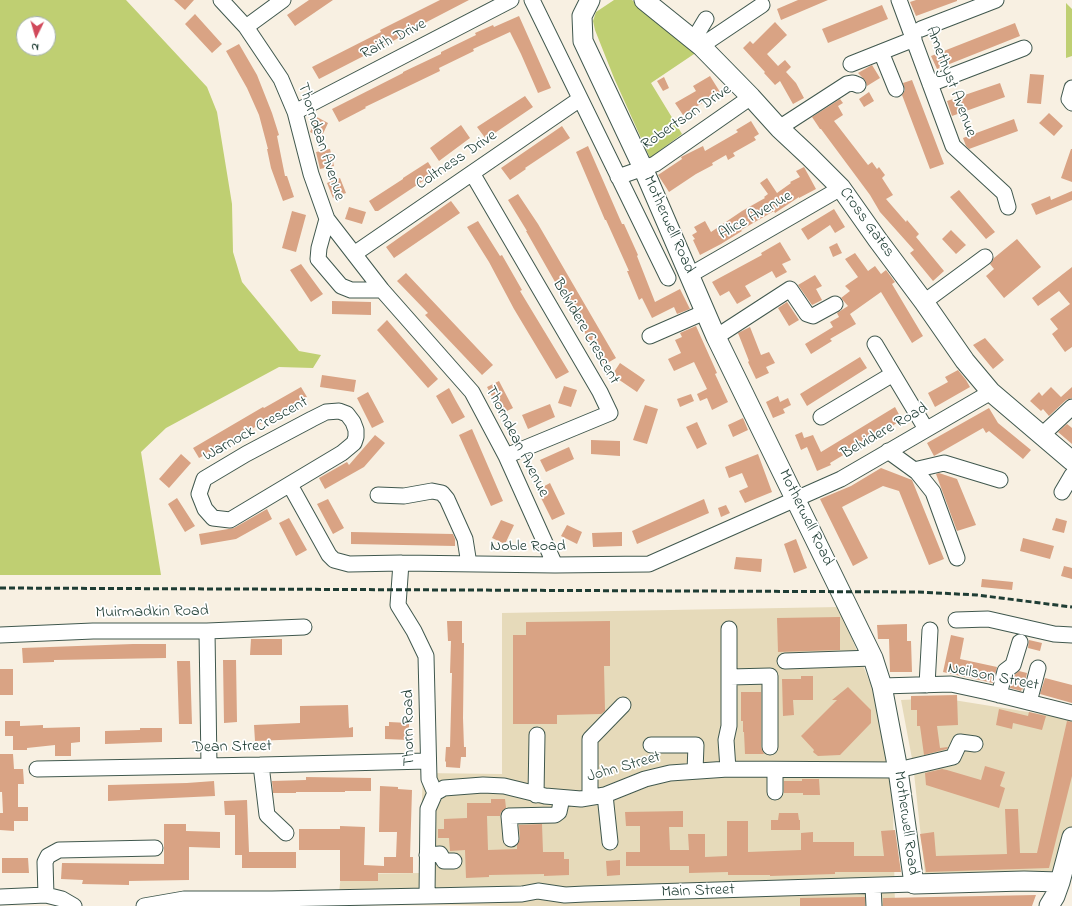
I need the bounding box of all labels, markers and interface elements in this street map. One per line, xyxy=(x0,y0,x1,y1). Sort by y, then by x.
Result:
street label: Raith Drive xyxy=(358,15,430,65)
north arrow xyxy=(16,16,56,56)
street label: Amethyst Avenue xyxy=(920,24,980,140)
text: N xyxy=(31,39,39,55)
street label: Thorndean Avenue xyxy=(292,81,348,203)
street label: Robertson Drive xyxy=(638,81,736,155)
street label: Coltness Drive xyxy=(413,127,501,195)
street label: Motherwell Road xyxy=(638,173,698,277)
street label: Cross Gates xyxy=(834,184,898,262)
street label: Alice Avenue xyxy=(716,187,796,245)
street label: Belvidere Crescent xyxy=(547,276,623,388)
street label: Thorndean Avenue xyxy=(480,383,552,501)
street label: Warnock Crescent xyxy=(200,393,312,467)
street label: Belvidere Road xyxy=(838,399,932,465)
street label: Motherwell Road xyxy=(773,467,837,569)
street label: Noble Road xyxy=(490,537,566,557)
street label: Muirmadkin Road xyxy=(95,602,209,624)
street label: Neilson Street xyxy=(946,660,1040,696)
street label: Thorn Road xyxy=(400,689,420,767)
street label: Dean Street xyxy=(192,738,272,758)
street label: John Street xyxy=(585,748,663,788)
street label: Motherwell Road xyxy=(888,770,922,876)
street label: Main Street xyxy=(661,881,735,903)

